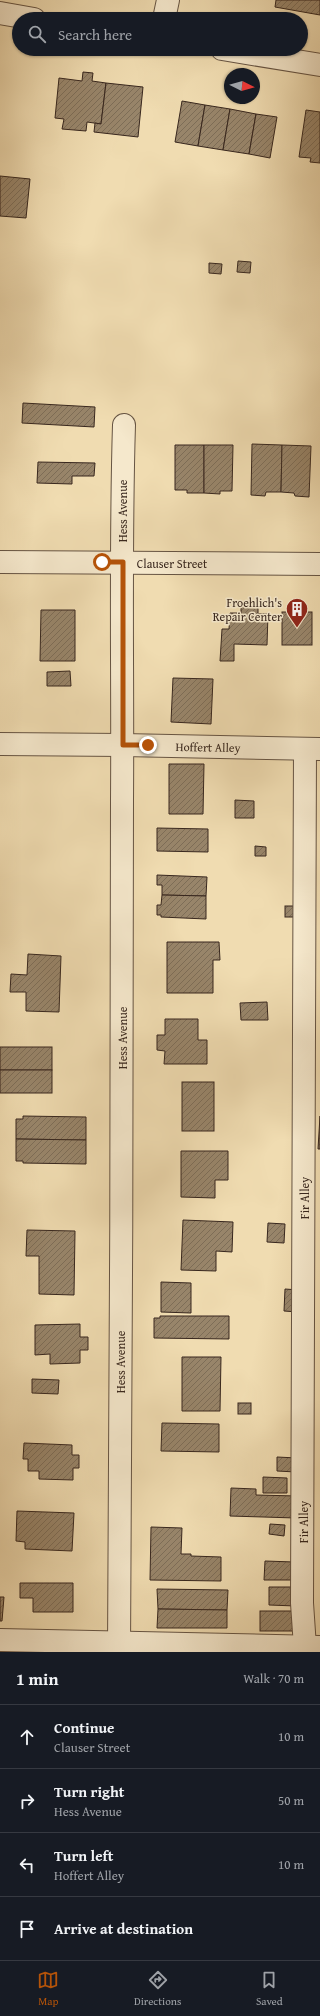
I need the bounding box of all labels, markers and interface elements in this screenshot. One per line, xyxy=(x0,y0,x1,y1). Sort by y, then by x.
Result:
search box xyxy=(12,12,308,56)
icon: search xyxy=(26,23,48,45)
text: Search here xyxy=(58,24,132,45)
north arrow xyxy=(224,68,260,104)
street label: Hess Avenue xyxy=(114,479,131,542)
route start xyxy=(93,553,111,571)
street label: Clauser Street xyxy=(137,555,208,572)
place label: Froehlich's Repair Center xyxy=(213,594,282,625)
building icon: Froehlich's Repair Center xyxy=(284,596,310,629)
route end xyxy=(139,736,157,754)
street label: Hoffert Alley xyxy=(175,738,241,756)
street label: Hess Avenue xyxy=(114,1006,131,1069)
street label: Fir Alley xyxy=(296,1177,313,1219)
street label: Hess Avenue xyxy=(112,1330,129,1393)
street label: Fir Alley xyxy=(295,1501,312,1543)
text: 1 min xyxy=(16,1666,58,1691)
text: Walk · 70 m xyxy=(243,1669,304,1688)
text: Continue xyxy=(54,1717,115,1738)
icon: ahead xyxy=(16,1726,38,1748)
text: 10 m xyxy=(278,1727,304,1746)
text: Clauser Street xyxy=(54,1738,130,1757)
text: Turn right xyxy=(54,1781,125,1802)
icon: right xyxy=(16,1790,38,1812)
text: 50 m xyxy=(278,1791,304,1810)
text: Hess Avenue xyxy=(54,1802,122,1821)
text: Turn left xyxy=(54,1845,113,1866)
icon: left xyxy=(16,1854,38,1876)
text: 10 m xyxy=(278,1855,304,1874)
text: Hoffert Alley xyxy=(54,1866,124,1885)
icon: arrive xyxy=(16,1918,38,1940)
text: Arrive at destination xyxy=(54,1918,193,1939)
tab: Map xyxy=(37,1969,59,2009)
tab: Directions xyxy=(134,1969,181,2009)
tab: Saved xyxy=(256,1969,283,2009)

